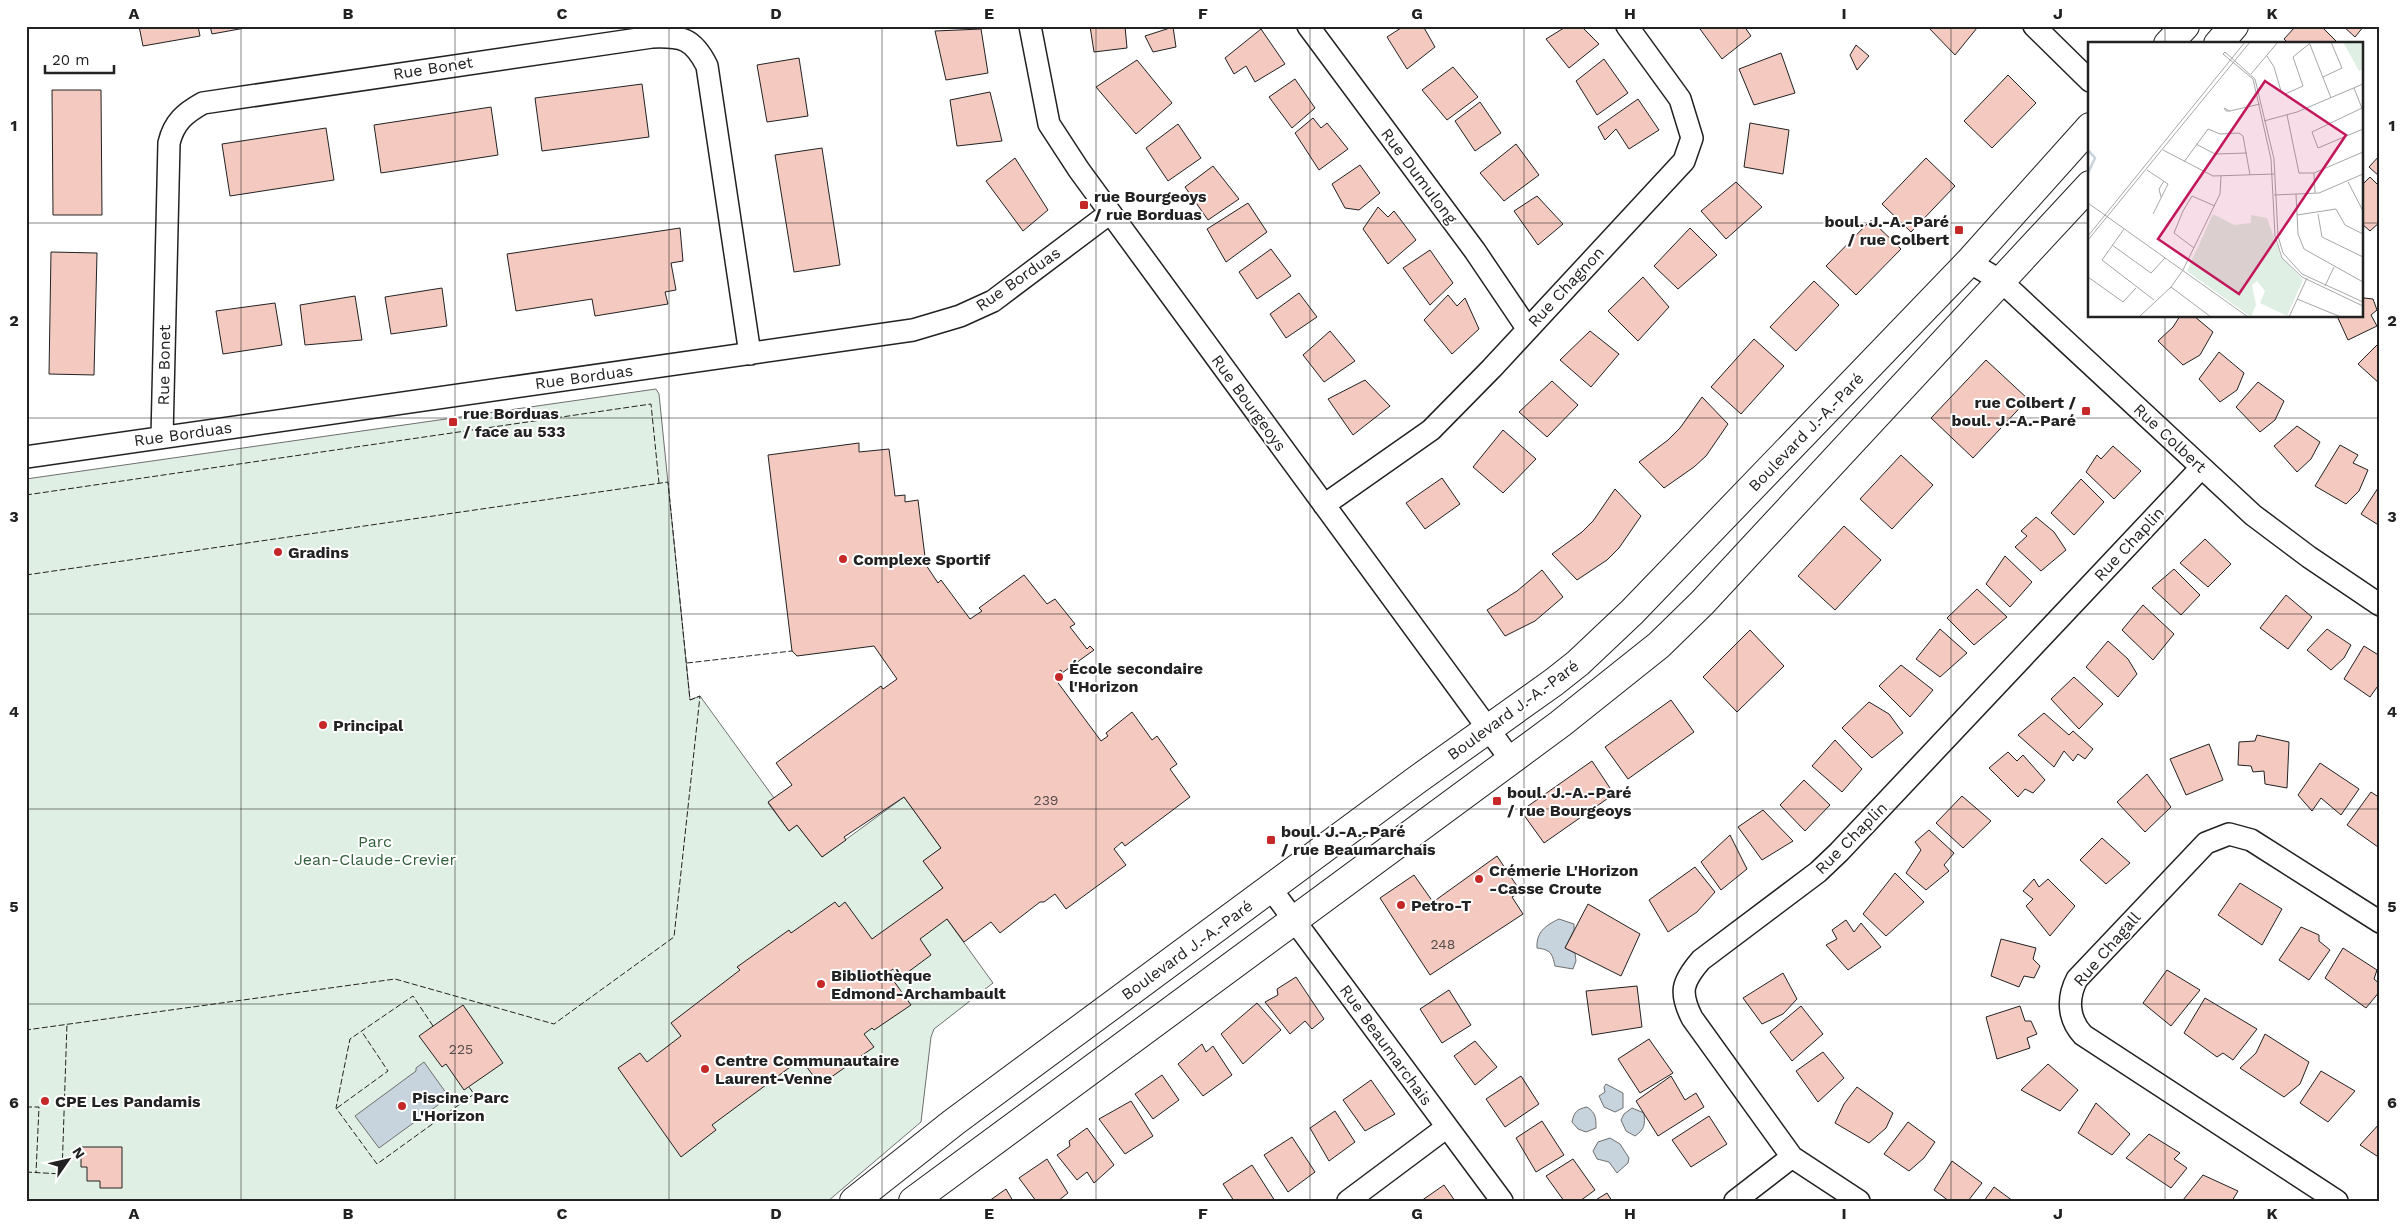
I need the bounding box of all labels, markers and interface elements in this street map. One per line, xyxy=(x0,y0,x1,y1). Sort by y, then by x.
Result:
text: A xyxy=(129,4,140,23)
text: B xyxy=(343,4,354,23)
text: C xyxy=(557,4,568,23)
text: D xyxy=(770,4,782,23)
text: E xyxy=(984,4,994,23)
text: F xyxy=(1198,4,1208,23)
text: G xyxy=(1411,4,1423,23)
text: H xyxy=(1624,4,1636,23)
text: I xyxy=(1841,4,1847,23)
text: J xyxy=(2053,4,2063,23)
text: K xyxy=(2266,4,2278,23)
scale bar xyxy=(45,42,114,74)
inset map xyxy=(2088,42,2364,318)
text: 20 m xyxy=(52,51,90,69)
street label: Rue Bonet xyxy=(392,52,475,84)
text: 1 xyxy=(11,116,17,135)
text: 1 xyxy=(2389,116,2395,135)
street label: Rue Dumulong xyxy=(1377,125,1461,228)
place label: rue Bourgeoys / rue Borduas xyxy=(1094,187,1207,224)
marker: rue Bourgeoys / rue Borduas xyxy=(1078,199,1090,211)
place label: boul. J.-A.-Paré / rue Colbert xyxy=(1825,212,1949,249)
marker: boul. J.-A.-Paré / rue Colbert xyxy=(1953,224,1965,236)
street label: Rue Borduas xyxy=(972,243,1064,315)
street label: Rue Chagnon xyxy=(1524,243,1608,331)
text: 2 xyxy=(9,311,19,330)
text: 2 xyxy=(2387,311,2397,330)
street label: Rue Bonet xyxy=(154,324,174,406)
street label: Rue Bourgeoys xyxy=(1208,351,1290,455)
street label: Rue Borduas xyxy=(534,361,634,393)
street label: Boulevard J.-A.-Paré xyxy=(1744,369,1868,495)
place label: rue Colbert / boul. J.-A.-Paré xyxy=(1952,393,2076,430)
street label: Rue Colbert xyxy=(2130,400,2211,477)
place label: rue Borduas / face au 533 xyxy=(463,404,566,441)
marker: rue Colbert / boul. J.-A.-Paré xyxy=(2080,405,2092,417)
marker: rue Borduas / face au 533 xyxy=(447,416,459,428)
street label: Rue Borduas xyxy=(133,418,233,450)
street label: Rue Chaplin xyxy=(2090,503,2168,585)
text: 3 xyxy=(9,507,19,526)
text: 3 xyxy=(2387,507,2397,526)
place label: Gradins xyxy=(288,543,349,562)
marker: Gradins xyxy=(272,546,284,558)
place label: Complexe Sportif xyxy=(853,550,991,569)
marker: Complexe Sportif xyxy=(837,553,849,565)
street label: Boulevard J.-A.-Paré xyxy=(1444,656,1582,764)
place label: École secondaire l'Horizon xyxy=(1069,659,1203,696)
marker: École secondaire l'Horizon xyxy=(1053,671,1065,683)
text: 4 xyxy=(9,702,19,721)
text: 4 xyxy=(2387,702,2397,721)
place label: Principal xyxy=(333,716,404,735)
marker: Principal xyxy=(317,719,329,731)
place label: boul. J.-A.-Paré / rue Bourgeoys xyxy=(1507,783,1632,820)
house number: 239 xyxy=(1034,792,1058,808)
marker: boul. J.-A.-Paré / rue Bourgeoys xyxy=(1491,795,1503,807)
street label: Rue Chaplin xyxy=(1811,798,1891,878)
place label: boul. J.-A.-Paré / rue Beaumarchais xyxy=(1281,822,1436,859)
park label: Parc Jean-Claude-Crevier xyxy=(294,832,457,869)
marker: boul. J.-A.-Paré / rue Beaumarchais xyxy=(1265,834,1277,846)
place label: Crémerie L'Horizon -Casse Croute xyxy=(1489,861,1638,898)
marker: Crémerie L'Horizon -Casse Croute xyxy=(1473,873,1485,885)
street label: Boulevard J.-A.-Paré xyxy=(1118,896,1256,1004)
place label: Petro-T xyxy=(1411,896,1472,915)
text: 5 xyxy=(9,897,19,916)
text: 5 xyxy=(2387,897,2397,916)
marker: Petro-T xyxy=(1395,899,1407,911)
street label: Rue Chagall xyxy=(2070,908,2145,990)
house number: 248 xyxy=(1431,936,1455,952)
place label: Bibliothèque Edmond-Archambault xyxy=(831,966,1006,1003)
marker: Bibliothèque Edmond-Archambault xyxy=(815,978,827,990)
street label: Rue Beaumarchais xyxy=(1336,981,1436,1109)
house number: 225 xyxy=(449,1041,473,1057)
place label: Centre Communautaire Laurent-Venne xyxy=(715,1051,899,1088)
marker: Centre Communautaire Laurent-Venne xyxy=(699,1063,711,1075)
place label: Piscine Parc L'Horizon xyxy=(412,1088,509,1125)
place label: CPE Les Pandamis xyxy=(55,1092,201,1111)
text: 6 xyxy=(9,1093,19,1112)
text: 6 xyxy=(2387,1093,2397,1112)
marker: CPE Les Pandamis xyxy=(39,1095,51,1107)
marker: Piscine Parc L'Horizon xyxy=(396,1100,408,1112)
north arrow xyxy=(42,1134,92,1184)
text: N xyxy=(69,1144,88,1162)
text: A xyxy=(129,1204,140,1223)
text: B xyxy=(343,1204,354,1223)
text: C xyxy=(557,1204,568,1223)
text: D xyxy=(770,1204,782,1223)
text: E xyxy=(984,1204,994,1223)
text: F xyxy=(1198,1204,1208,1223)
text: G xyxy=(1411,1204,1423,1223)
text: H xyxy=(1624,1204,1636,1223)
text: I xyxy=(1841,1204,1847,1223)
text: J xyxy=(2053,1204,2063,1223)
text: K xyxy=(2266,1204,2278,1223)

